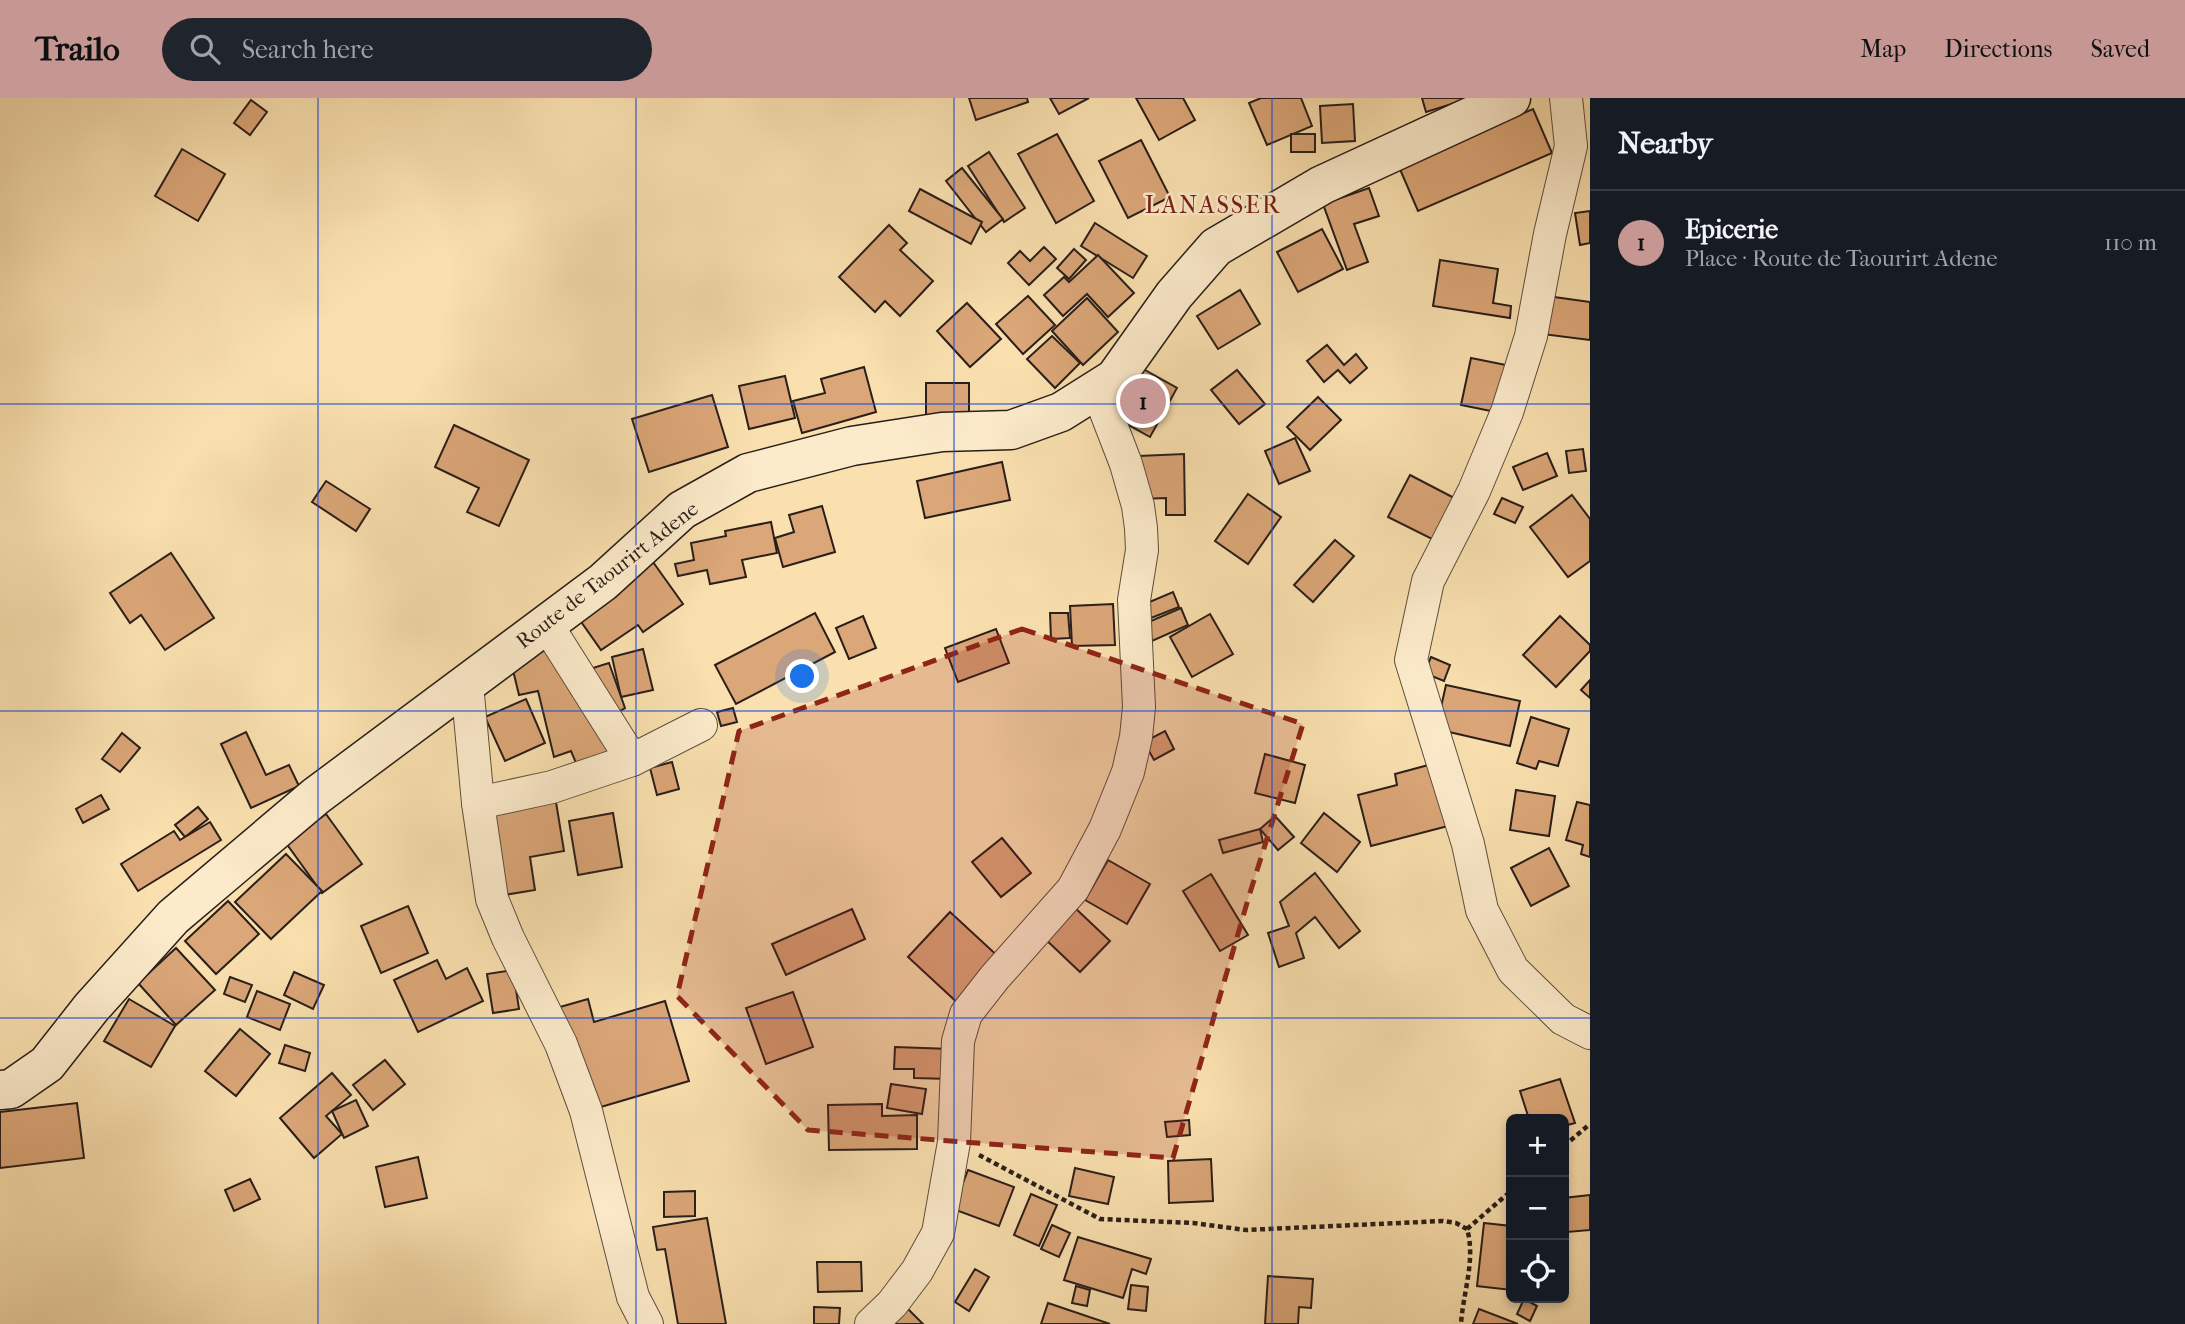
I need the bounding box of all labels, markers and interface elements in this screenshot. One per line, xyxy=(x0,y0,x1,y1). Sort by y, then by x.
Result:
search box xyxy=(162,18,652,81)
text: Trailo xyxy=(35,30,120,69)
icon: search xyxy=(186,30,224,68)
text: Search here xyxy=(242,34,374,65)
text: Map xyxy=(1860,35,1906,63)
text: Directions xyxy=(1944,35,2052,63)
text: Saved xyxy=(2090,35,2150,63)
text: Nearby xyxy=(1618,126,1713,161)
district label: LANASSER xyxy=(1145,191,1281,219)
text: Epicerie xyxy=(1685,214,1778,245)
text: 1 xyxy=(1637,229,1645,256)
text: 110 m xyxy=(2104,229,2157,256)
text: Place · Route de Taourirt Adene xyxy=(1685,245,1998,272)
pin: 1 xyxy=(1120,375,1166,427)
street label: Route de Taourirt Adene xyxy=(511,496,703,654)
your location xyxy=(785,659,819,693)
map controls xyxy=(1506,1114,1569,1303)
button: + xyxy=(1506,1114,1569,1177)
button: − xyxy=(1506,1177,1569,1240)
button: locate xyxy=(1506,1240,1569,1303)

